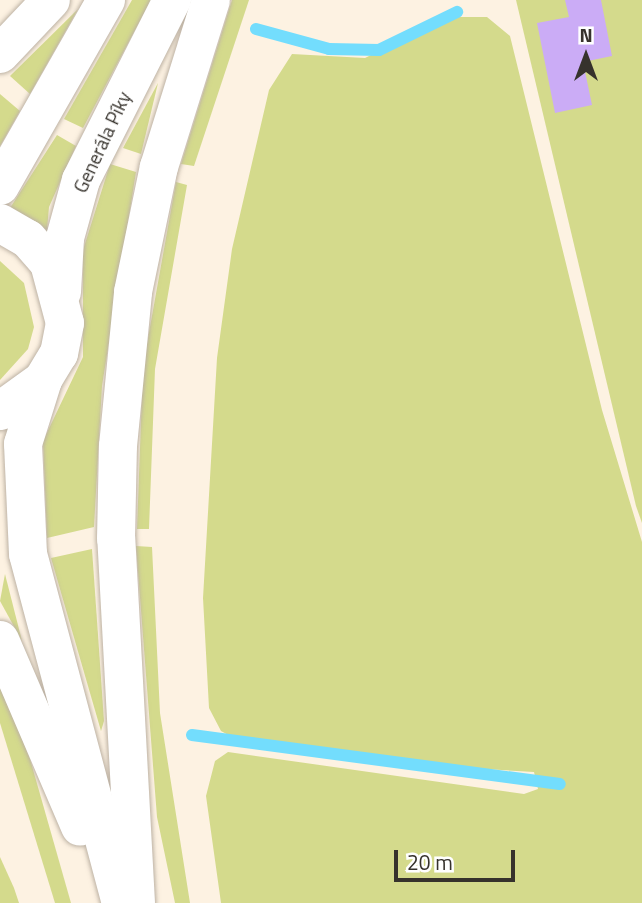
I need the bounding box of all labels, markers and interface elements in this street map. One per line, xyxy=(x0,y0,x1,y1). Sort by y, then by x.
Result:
text: N xyxy=(579,20,593,49)
north arrow xyxy=(551,21,621,91)
street label: Generála Píky xyxy=(69,88,135,196)
scale bar xyxy=(397,836,518,880)
text: 20 m xyxy=(407,846,453,878)

